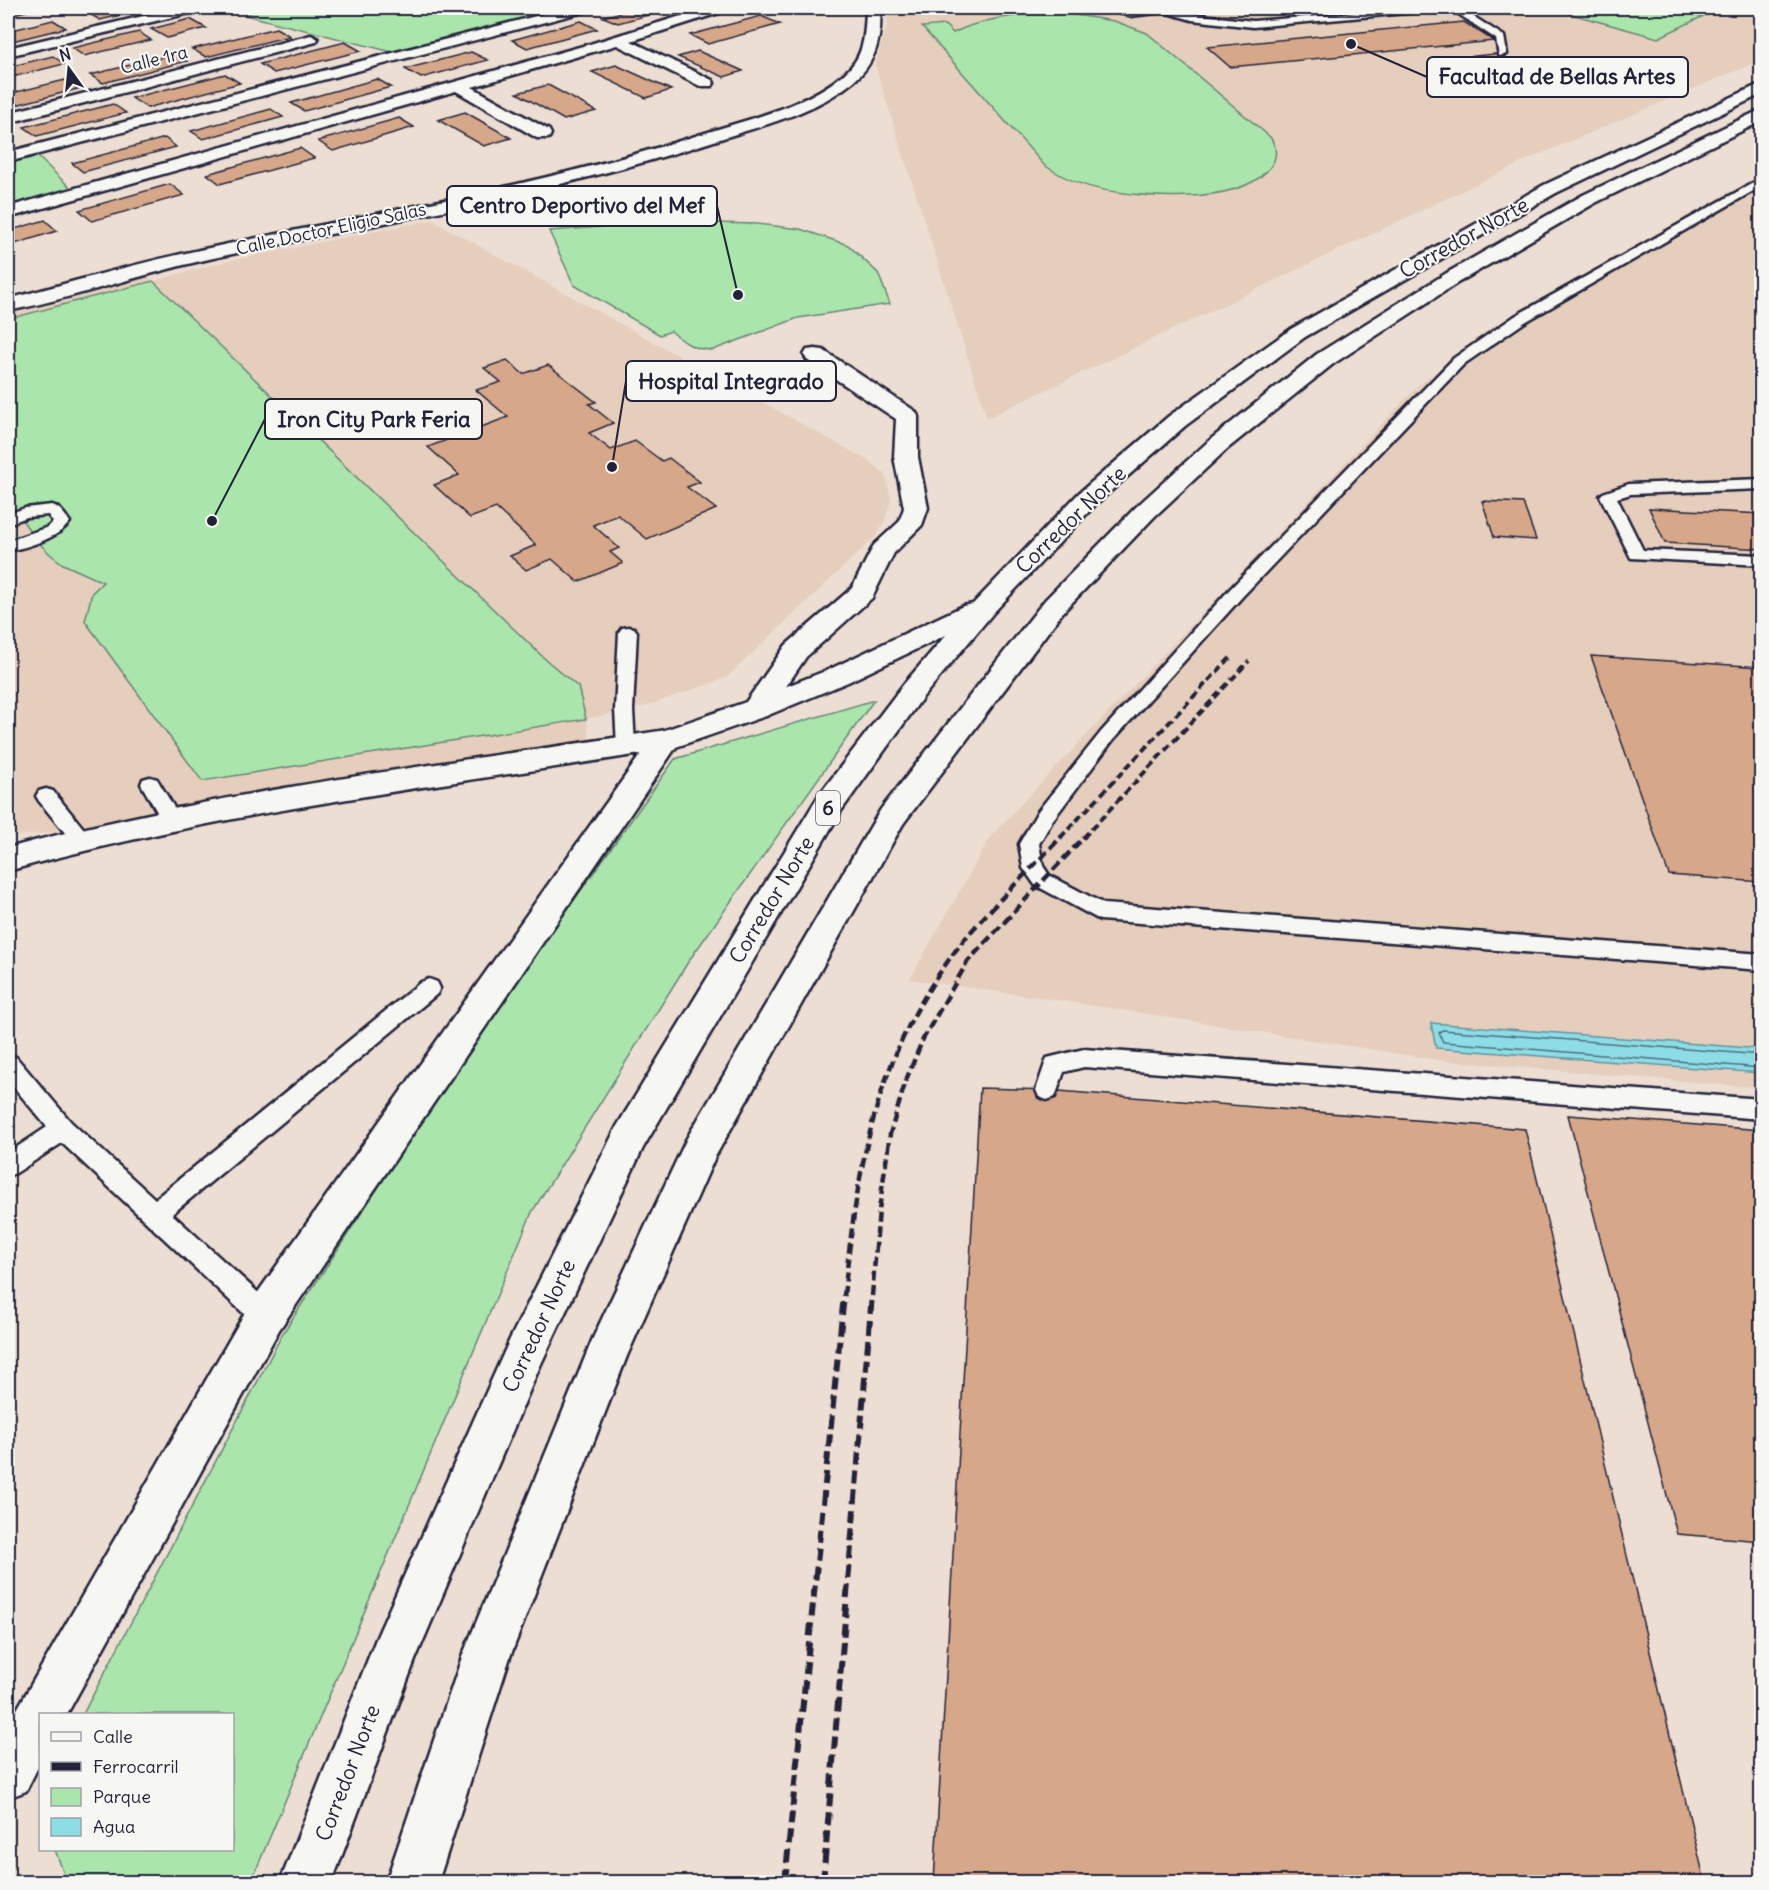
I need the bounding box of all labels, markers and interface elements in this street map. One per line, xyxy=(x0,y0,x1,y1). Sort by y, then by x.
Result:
north arrow xyxy=(39,39,99,99)
street label: Calle 1ra xyxy=(118,40,190,79)
text: N xyxy=(57,43,73,66)
callout: Facultad de Bellas Artes xyxy=(1427,57,1688,97)
text: Facultad de Bellas Artes xyxy=(1439,62,1675,90)
callout: Centro Deportivo del Mef xyxy=(447,186,717,226)
text: Centro Deportivo del Mef xyxy=(459,191,706,219)
street label: Corredor Norte xyxy=(1394,191,1533,284)
street label: Calle Doctor Eligio Salas xyxy=(234,197,428,260)
callout: Hospital Integrado xyxy=(626,361,836,401)
text: Hospital Integrado xyxy=(638,367,824,395)
callout: Iron City Park Feria xyxy=(265,399,482,439)
text: Iron City Park Feria xyxy=(277,405,471,433)
street label: Corredor Norte xyxy=(1010,460,1132,579)
road number: 6 xyxy=(816,791,840,825)
street label: Corredor Norte xyxy=(723,831,820,968)
street label: Corredor Norte xyxy=(496,1255,581,1397)
street label: Corredor Norte xyxy=(309,1701,386,1845)
legend xyxy=(39,1713,234,1851)
text: Calle xyxy=(93,1725,133,1748)
text: Ferrocarril xyxy=(93,1755,179,1778)
text: Parque xyxy=(93,1785,151,1808)
text: Agua xyxy=(93,1815,135,1838)

